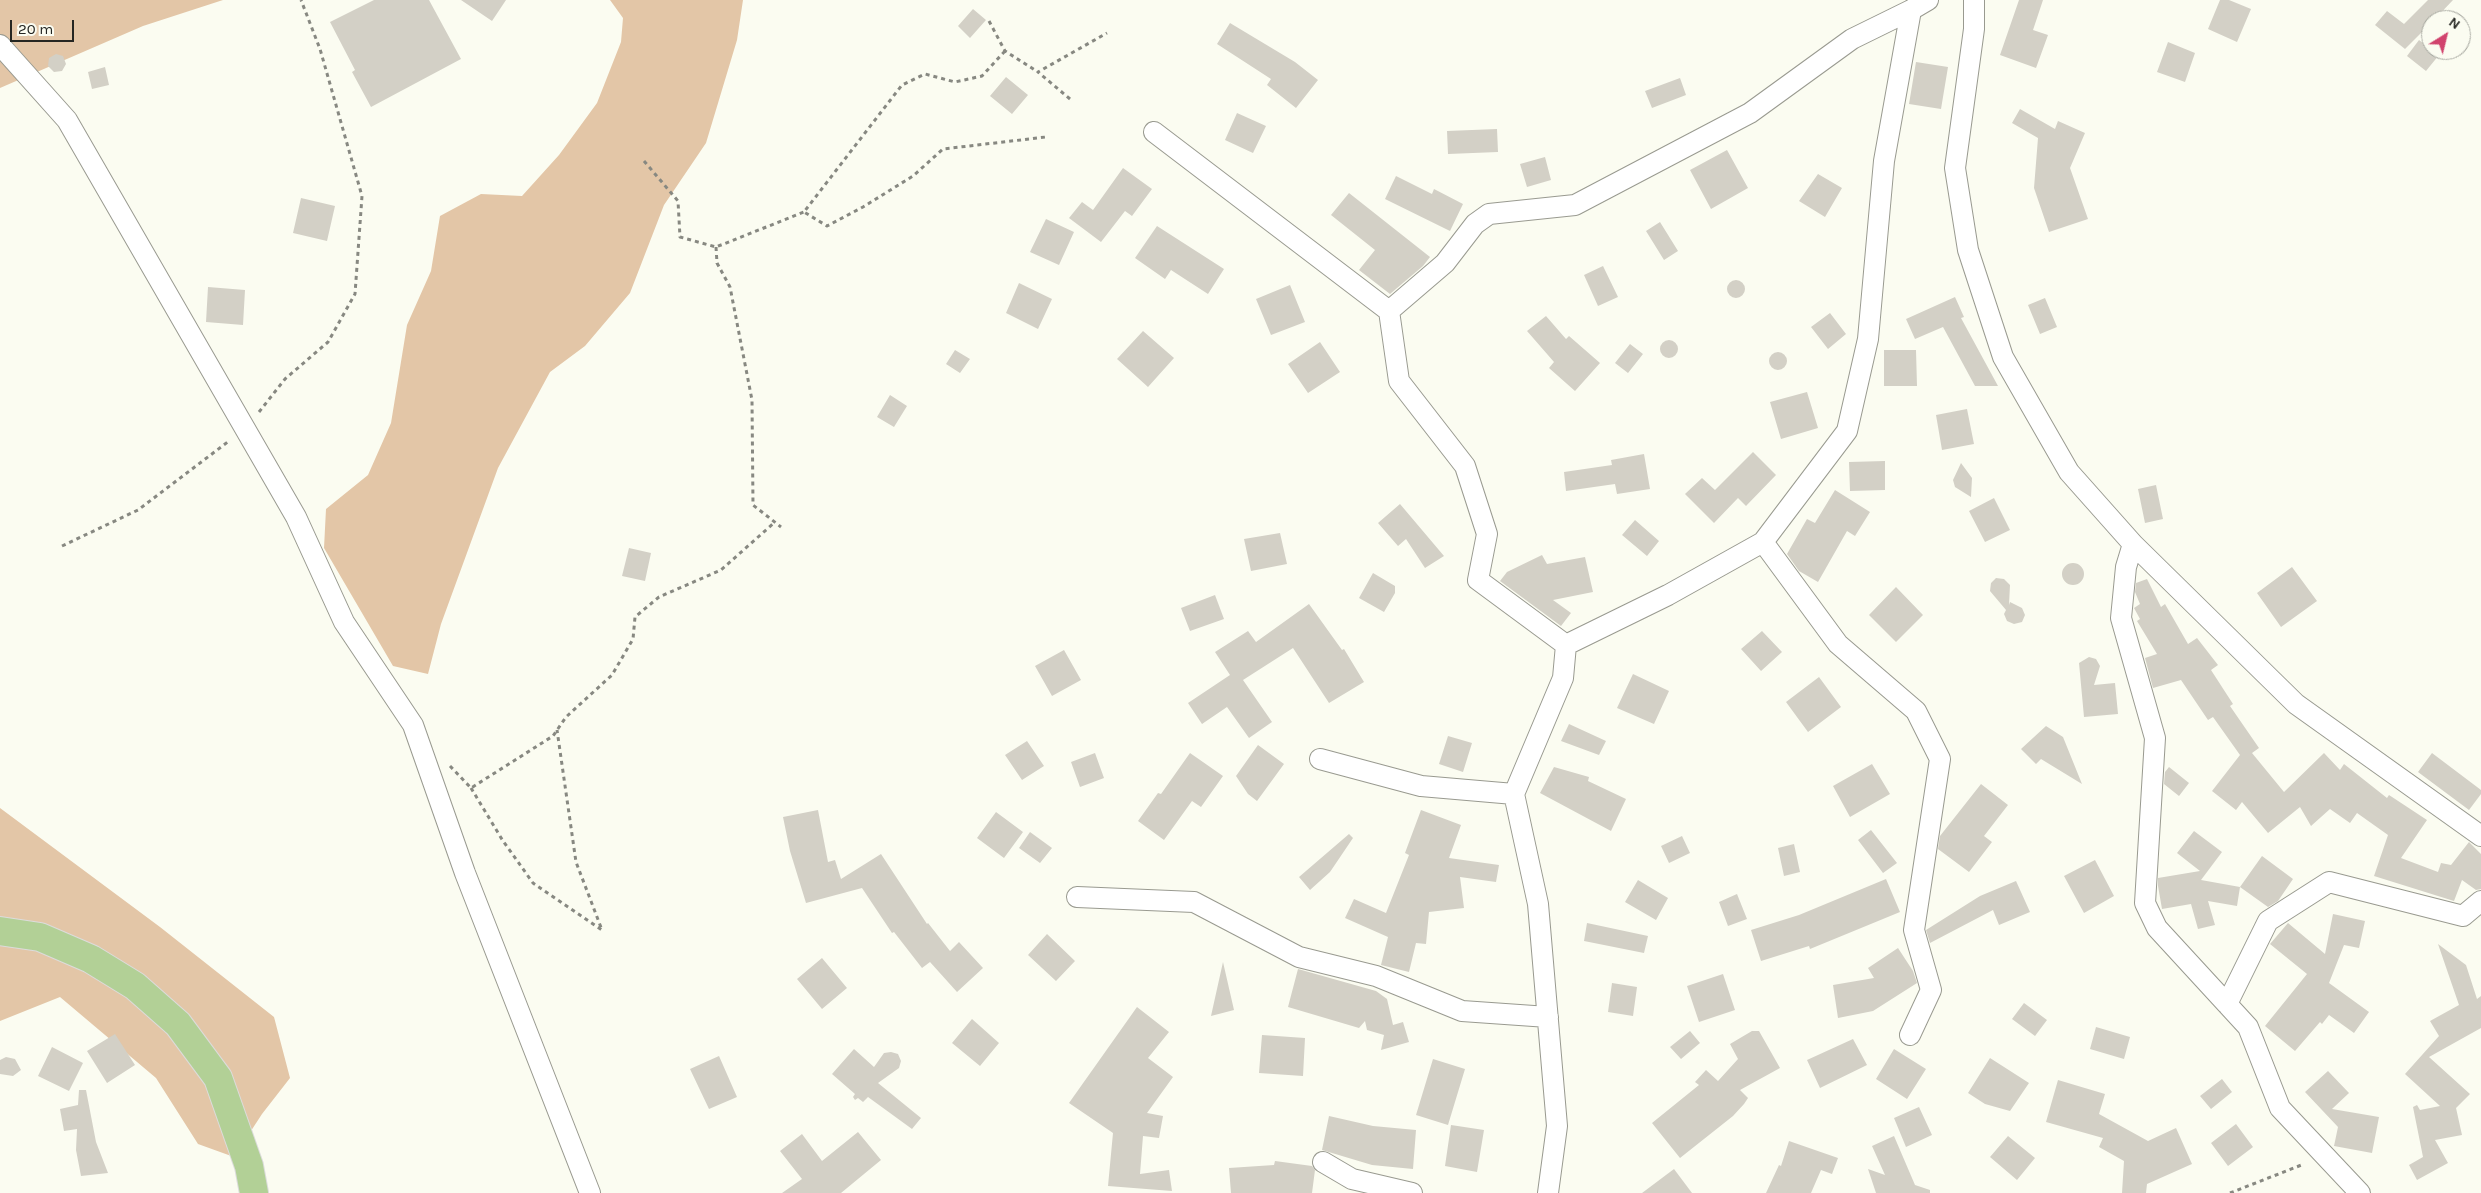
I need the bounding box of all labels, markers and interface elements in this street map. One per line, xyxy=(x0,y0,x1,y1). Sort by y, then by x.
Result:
scale bar xyxy=(12,10,76,42)
north arrow xyxy=(2421,10,2471,60)
text: N xyxy=(2445,13,2464,33)
text: 20 m xyxy=(18,20,53,38)

